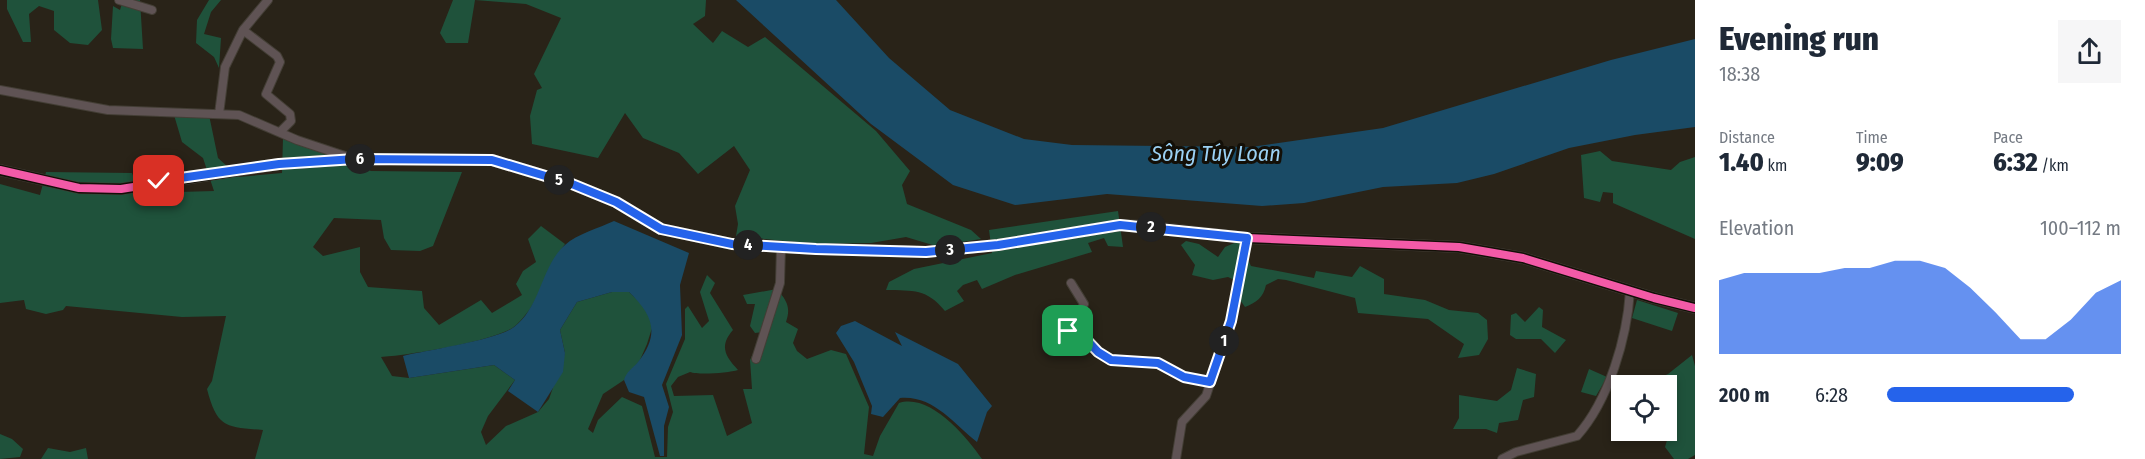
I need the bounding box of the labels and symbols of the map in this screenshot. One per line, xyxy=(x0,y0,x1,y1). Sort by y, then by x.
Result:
water label: Sông Túy Loan xyxy=(1150,140,1281,167)
pin: 6 xyxy=(345,144,375,174)
pin xyxy=(133,155,184,206)
pin: 5 xyxy=(544,165,574,195)
pin: 2 xyxy=(1136,212,1166,242)
pin: 4 xyxy=(733,230,763,260)
pin: 3 xyxy=(935,235,965,265)
pin xyxy=(1042,305,1093,356)
pin: 1 xyxy=(1209,326,1239,356)

